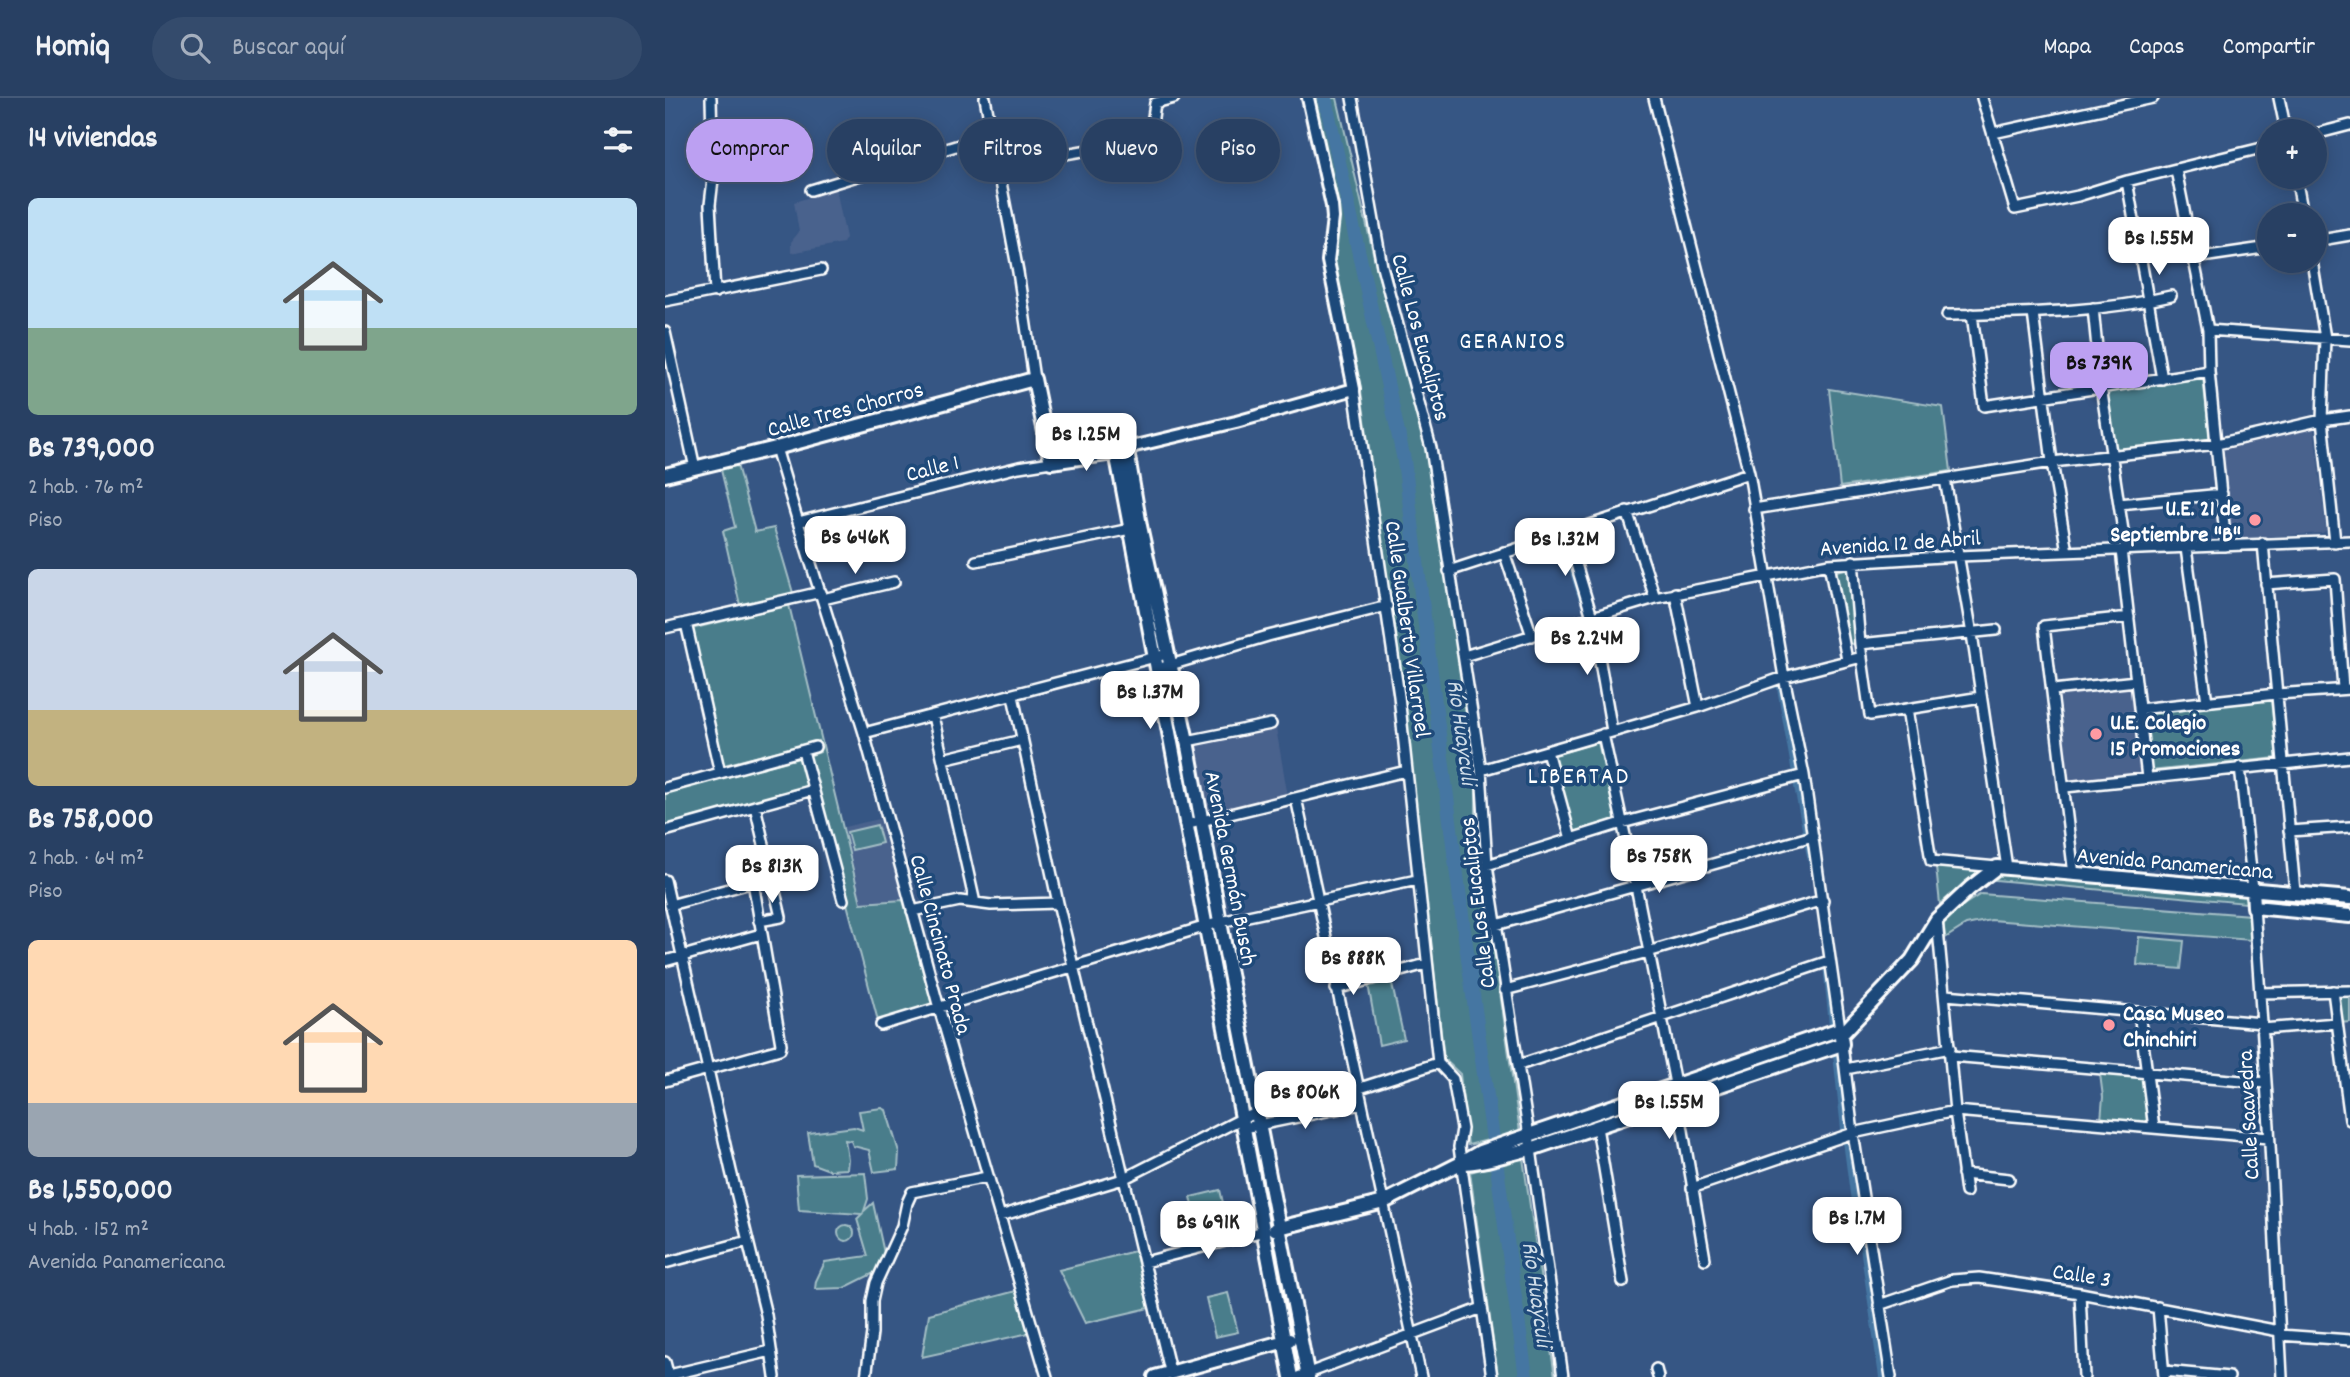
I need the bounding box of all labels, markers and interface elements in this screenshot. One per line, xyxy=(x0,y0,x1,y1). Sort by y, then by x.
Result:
search box xyxy=(152,17,642,80)
text: Homiq xyxy=(35,25,110,72)
icon: search xyxy=(176,29,214,67)
text: Buscar aquí xyxy=(232,30,344,67)
text: Mapa xyxy=(2043,31,2091,65)
text: Capas xyxy=(2129,31,2185,65)
text: Compartir xyxy=(2223,31,2315,65)
text: 14 viviendas xyxy=(28,119,158,162)
chip: Comprar xyxy=(686,119,813,182)
chip: Alquilar xyxy=(827,119,945,182)
chip: Filtros xyxy=(959,119,1067,182)
chip: Nuevo xyxy=(1081,119,1182,182)
chip: Piso xyxy=(1196,119,1280,182)
map controls xyxy=(2257,119,2327,273)
button: + xyxy=(2257,119,2327,189)
icon: filters xyxy=(599,121,637,159)
button: − xyxy=(2257,203,2327,273)
pin: Bs 1.55M xyxy=(2087,218,2231,277)
text: Bs 1.55M xyxy=(2124,223,2194,256)
icon: home xyxy=(270,243,396,369)
street label: Calle Los Eucaliptos xyxy=(1380,250,1457,425)
district label: GERANIOS xyxy=(1459,326,1567,360)
pin: Bs 739K xyxy=(2034,342,2164,402)
text: Bs 739K xyxy=(2066,348,2132,381)
street label: Calle Tres Chorros xyxy=(764,375,928,448)
pin: Bs 1.25M xyxy=(1014,414,1158,473)
text: Bs 1.25M xyxy=(1052,419,1120,452)
text: Bs 739,000 xyxy=(28,429,155,472)
street label: Calle 1 xyxy=(903,448,963,493)
text: 2 hab. · 76 m² xyxy=(28,472,144,505)
place label: U.E. 21 de Septiembre "B" xyxy=(2110,494,2241,553)
text: Piso xyxy=(28,505,63,538)
marker: U.E. 21 de Septiembre "B" xyxy=(2247,512,2263,528)
pin: Bs 646K xyxy=(790,517,920,576)
pin: Bs 1.32M xyxy=(1493,518,1637,578)
street label: Calle Gualberto Villarroel xyxy=(1374,519,1437,741)
text: Bs 646K xyxy=(821,522,889,555)
street label: Avenida 12 de Abril xyxy=(1819,523,1982,568)
text: Bs 1.32M xyxy=(1531,524,1599,557)
icon: home xyxy=(270,614,396,740)
pin: Bs 2.24M xyxy=(1515,618,1659,677)
text: Bs 2.24M xyxy=(1551,623,1623,656)
pin: Bs 1.37M xyxy=(1078,672,1222,731)
text: Bs 1.37M xyxy=(1116,677,1184,710)
water label: Río Huayculi xyxy=(1436,678,1485,791)
place label: U.E. Colegio 15 Promociones xyxy=(2110,708,2241,767)
marker: U.E. Colegio 15 Promociones xyxy=(2088,726,2104,742)
district label: LIBERTAD xyxy=(1528,761,1630,795)
street label: Avenida Germán Busch xyxy=(1194,768,1264,969)
text: Bs 758,000 xyxy=(28,800,154,843)
street label: Calle Los Eucaliptos xyxy=(1453,815,1506,990)
pin: Bs 758K xyxy=(1594,836,1724,895)
street label: Avenida Panamericana xyxy=(2075,840,2275,891)
text: Bs 758K xyxy=(1626,841,1692,874)
text: 2 hab. · 64 m² xyxy=(28,843,144,876)
pin: Bs 813K xyxy=(707,846,837,905)
text: Bs 813K xyxy=(742,851,802,884)
street label: Calle Cincinato Prada xyxy=(899,851,979,1040)
text: Piso xyxy=(28,876,63,909)
pin: Bs 888K xyxy=(1288,937,1418,997)
text: Bs 888K xyxy=(1321,943,1385,976)
icon: home xyxy=(270,985,396,1111)
place label: Casa Museo Chinchiri xyxy=(2123,999,2224,1058)
marker: Casa Museo Chinchiri xyxy=(2101,1017,2117,1033)
street label: Calle Saavedra xyxy=(2231,1048,2270,1181)
pin: Bs 806K xyxy=(1240,1072,1370,1131)
text: Bs 806K xyxy=(1270,1077,1340,1110)
pin: Bs 1.55M xyxy=(1597,1082,1741,1141)
text: Bs 1.55M xyxy=(1634,1087,1704,1120)
text: Bs 1,550,000 xyxy=(28,1171,173,1214)
pin: Bs 1.7M xyxy=(1792,1198,1922,1257)
pin: Bs 691K xyxy=(1143,1202,1273,1261)
text: Bs 1.7M xyxy=(1829,1203,1886,1236)
text: Bs 691K xyxy=(1176,1207,1240,1240)
text: 4 hab. · 152 m² xyxy=(28,1214,149,1247)
water label: Río Huayculi xyxy=(1511,1240,1560,1353)
text: Avenida Panamericana xyxy=(28,1247,225,1280)
street label: Calle 3 xyxy=(2050,1257,2113,1298)

